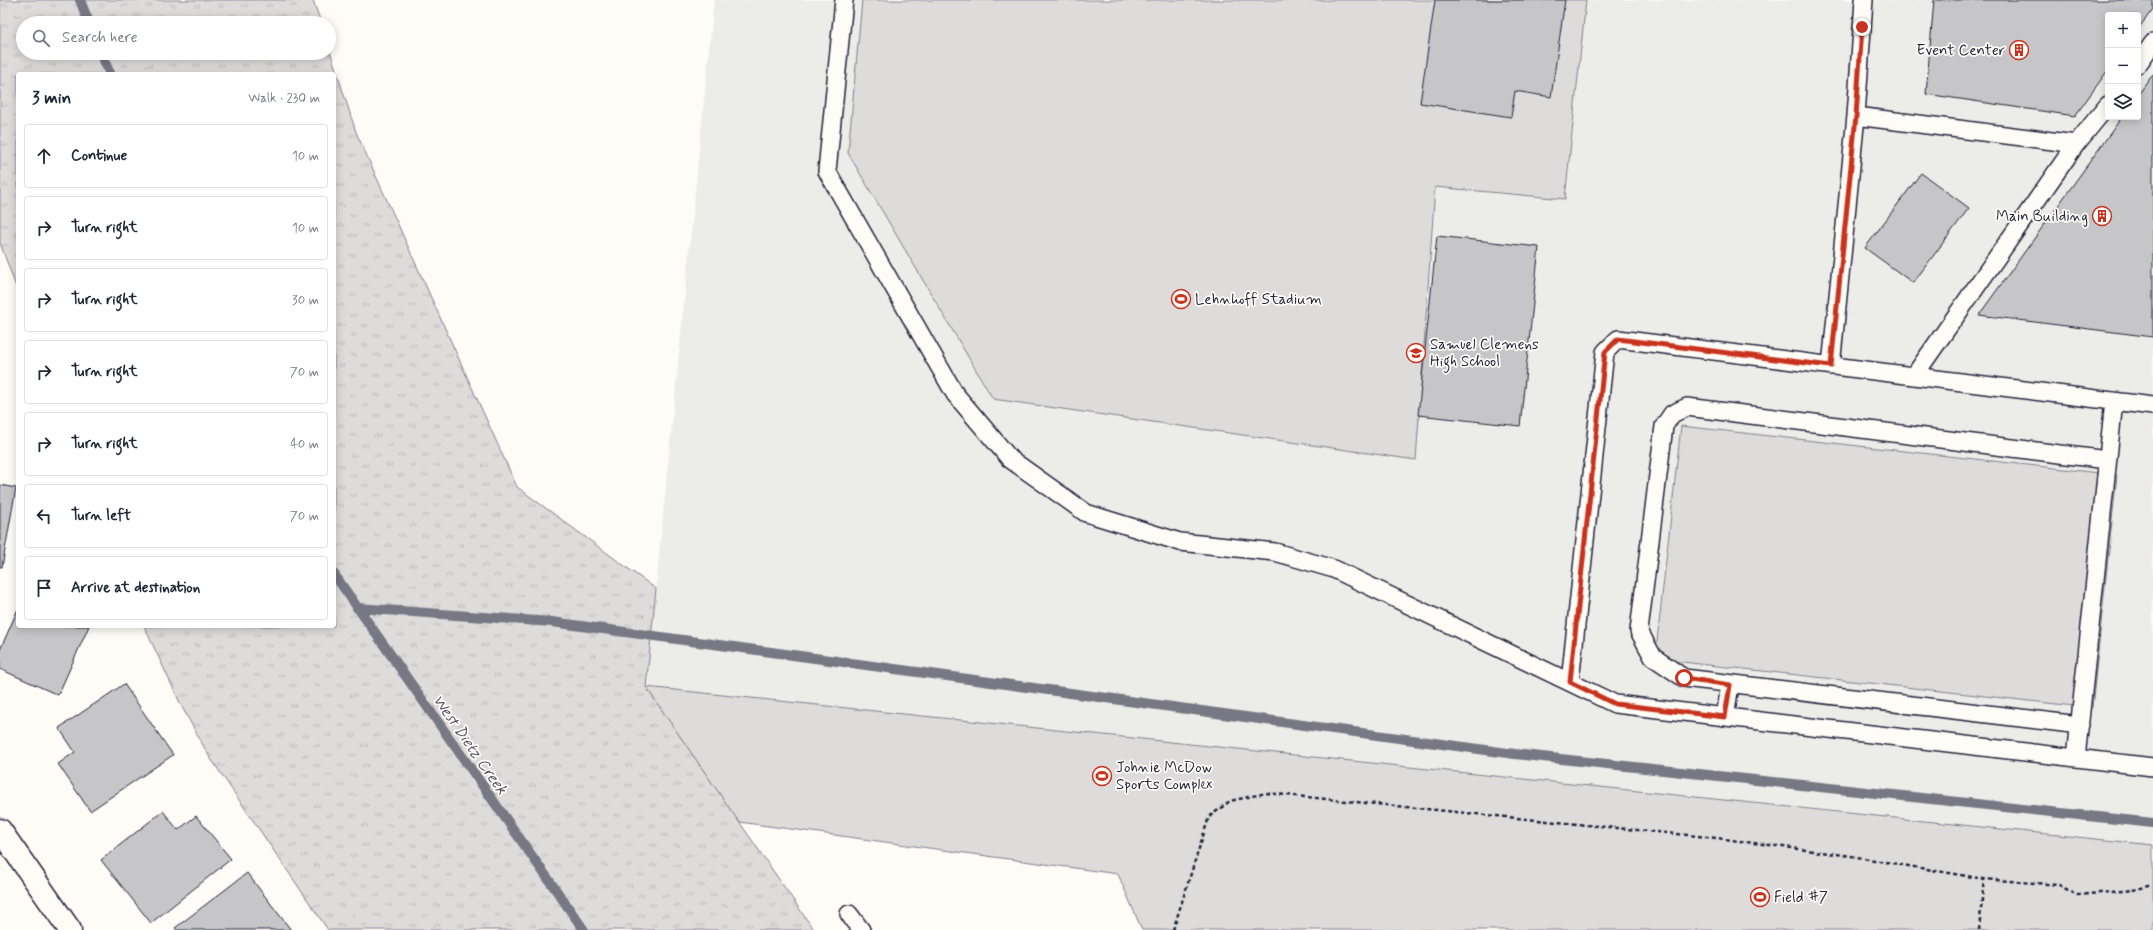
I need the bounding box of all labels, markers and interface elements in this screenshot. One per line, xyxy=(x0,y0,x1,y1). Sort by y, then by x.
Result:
map controls xyxy=(2105,12,2141,120)
button: + xyxy=(2105,12,2141,48)
search box xyxy=(16,16,336,60)
route end xyxy=(1853,18,1871,36)
icon: search xyxy=(30,27,52,49)
text: Search here xyxy=(62,28,138,48)
building icon: Event Center xyxy=(2008,39,2030,61)
place label: Event Center xyxy=(1917,41,2005,61)
button: − xyxy=(2105,48,2141,84)
button: layers xyxy=(2105,84,2141,120)
text: 3 min xyxy=(32,87,71,109)
text: Walk · 230 m xyxy=(248,90,320,107)
icon: ahead xyxy=(33,145,55,167)
text: Continue xyxy=(71,146,127,166)
text: 10 m xyxy=(292,148,319,165)
building icon: Main Building xyxy=(2091,205,2113,227)
place label: Main Building xyxy=(1996,207,2088,227)
icon: right xyxy=(33,217,55,239)
text: Turn right xyxy=(71,218,138,238)
text: 10 m xyxy=(292,220,319,237)
sports icon: Lehnhoff Stadium xyxy=(1170,288,1192,310)
icon: right xyxy=(33,289,55,311)
text: Turn right xyxy=(71,290,138,310)
place label: Lehnhoff Stadium xyxy=(1195,290,1322,310)
text: 30 m xyxy=(292,292,319,309)
place label: Samuel Clemens High School xyxy=(1430,335,1539,373)
school or university icon: Samuel Clemens High School xyxy=(1405,342,1427,364)
icon: right xyxy=(33,361,55,383)
text: Turn right xyxy=(71,362,138,382)
text: 70 m xyxy=(290,364,319,381)
icon: right xyxy=(33,433,55,455)
text: Turn right xyxy=(71,434,138,454)
text: 40 m xyxy=(290,436,319,453)
icon: left xyxy=(33,505,55,527)
text: Turn left xyxy=(71,506,131,526)
text: 70 m xyxy=(290,508,319,525)
icon: arrive xyxy=(33,577,55,599)
text: Arrive at destination xyxy=(71,578,200,598)
route start xyxy=(1675,669,1693,687)
water label: West Dietz Creek xyxy=(427,691,512,799)
place label: Johnie McDow Sports Complex xyxy=(1116,758,1212,795)
sports icon: Johnie McDow Sports Complex xyxy=(1091,765,1113,787)
sports icon: Field #7 xyxy=(1749,886,1771,908)
place label: Field #7 xyxy=(1774,888,1828,908)

